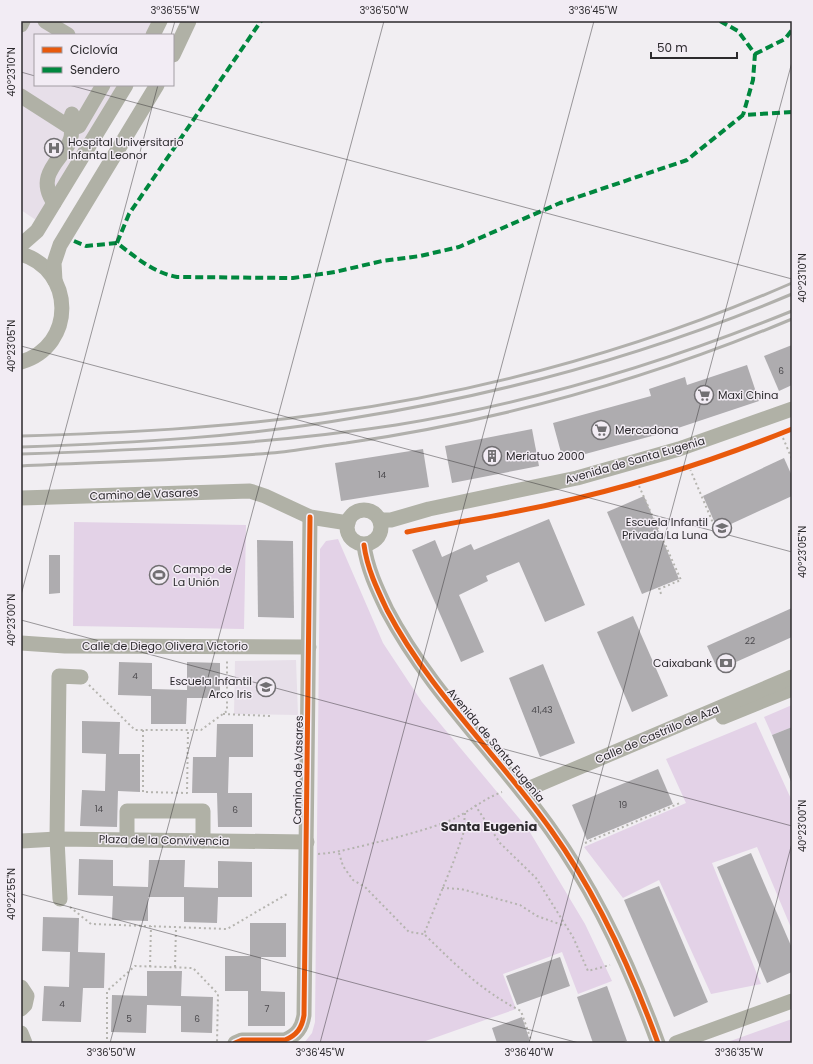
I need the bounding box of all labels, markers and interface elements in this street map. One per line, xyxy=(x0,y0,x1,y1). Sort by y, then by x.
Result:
text: 3°36'55"W xyxy=(150,3,200,18)
text: 3°36'50"W xyxy=(359,3,409,18)
text: 3°36'45"W xyxy=(568,3,618,18)
legend xyxy=(34,34,174,86)
scale bar xyxy=(651,34,737,60)
text: 50 m xyxy=(657,39,688,56)
text: Ciclovía xyxy=(70,41,118,58)
text: 40°23'10"N xyxy=(4,47,19,97)
text: Sendero xyxy=(70,61,120,78)
place label: Hospital Universitario Infanta Leonor xyxy=(68,134,184,163)
hospital icon: Hospital Universitario Infanta Leonor xyxy=(43,137,65,159)
text: 40°23'10"N xyxy=(795,253,810,303)
text: 40°23'05"N xyxy=(4,320,19,372)
house number: 6 xyxy=(778,365,784,377)
supermarket icon: Maxi China xyxy=(693,384,715,406)
place label: Maxi China xyxy=(718,387,779,403)
supermarket icon: Mercadona xyxy=(590,419,612,441)
place label: Mercadona xyxy=(615,422,678,438)
street label: Avenida de Santa Eugenia xyxy=(563,432,707,488)
building icon: Meriatuo 2000 xyxy=(481,445,503,467)
place label: Meriatuo 2000 xyxy=(506,448,585,464)
house number: 14 xyxy=(378,469,387,481)
street label: Camino de Vasares xyxy=(89,484,199,504)
place label: Escuela Infantil Privada La Luna xyxy=(622,514,708,543)
school or university icon: Escuela Infantil Privada La Luna xyxy=(711,517,733,539)
text: 40°23'05"N xyxy=(795,526,810,578)
place label: Campo de La Unión xyxy=(173,561,232,590)
sports icon: Campo de La Unión xyxy=(148,564,170,586)
text: 40°23'00"N xyxy=(4,594,19,646)
house number: 22 xyxy=(745,635,755,647)
street label: Calle de Diego Olivera Victorio xyxy=(82,638,248,654)
bank icon: Caixabank xyxy=(715,652,737,674)
place label: Caixabank xyxy=(653,655,712,671)
house number: 4 xyxy=(132,670,138,682)
place label: Escuela Infantil Arco Iris xyxy=(170,673,252,702)
school or university icon: Escuela Infantil Arco Iris xyxy=(255,676,277,698)
street label: Avenida de Santa Eugenia xyxy=(443,684,549,806)
street label: Calle de Castrillo de Aza xyxy=(593,701,721,767)
house number: 41,43 xyxy=(531,704,553,716)
street label: Camino de Vasares xyxy=(289,715,307,825)
house number: 19 xyxy=(619,799,628,811)
text: 40°23'00"N xyxy=(795,800,810,852)
house number: 14 xyxy=(95,803,104,815)
house number: 6 xyxy=(232,804,238,816)
district label: Santa Eugenia xyxy=(441,817,537,836)
street label: Plaza de la Convivencia xyxy=(99,831,229,849)
text: 40°22'55"N xyxy=(4,868,19,920)
house number: 4 xyxy=(59,998,65,1010)
house number: 7 xyxy=(265,1003,270,1015)
house number: 5 xyxy=(126,1013,132,1025)
house number: 6 xyxy=(194,1013,200,1025)
text: 3°36'50"W xyxy=(86,1045,136,1060)
text: 3°36'45"W xyxy=(295,1045,345,1060)
text: 3°36'40"W xyxy=(504,1045,554,1060)
text: 3°36'35"W xyxy=(715,1045,764,1060)

